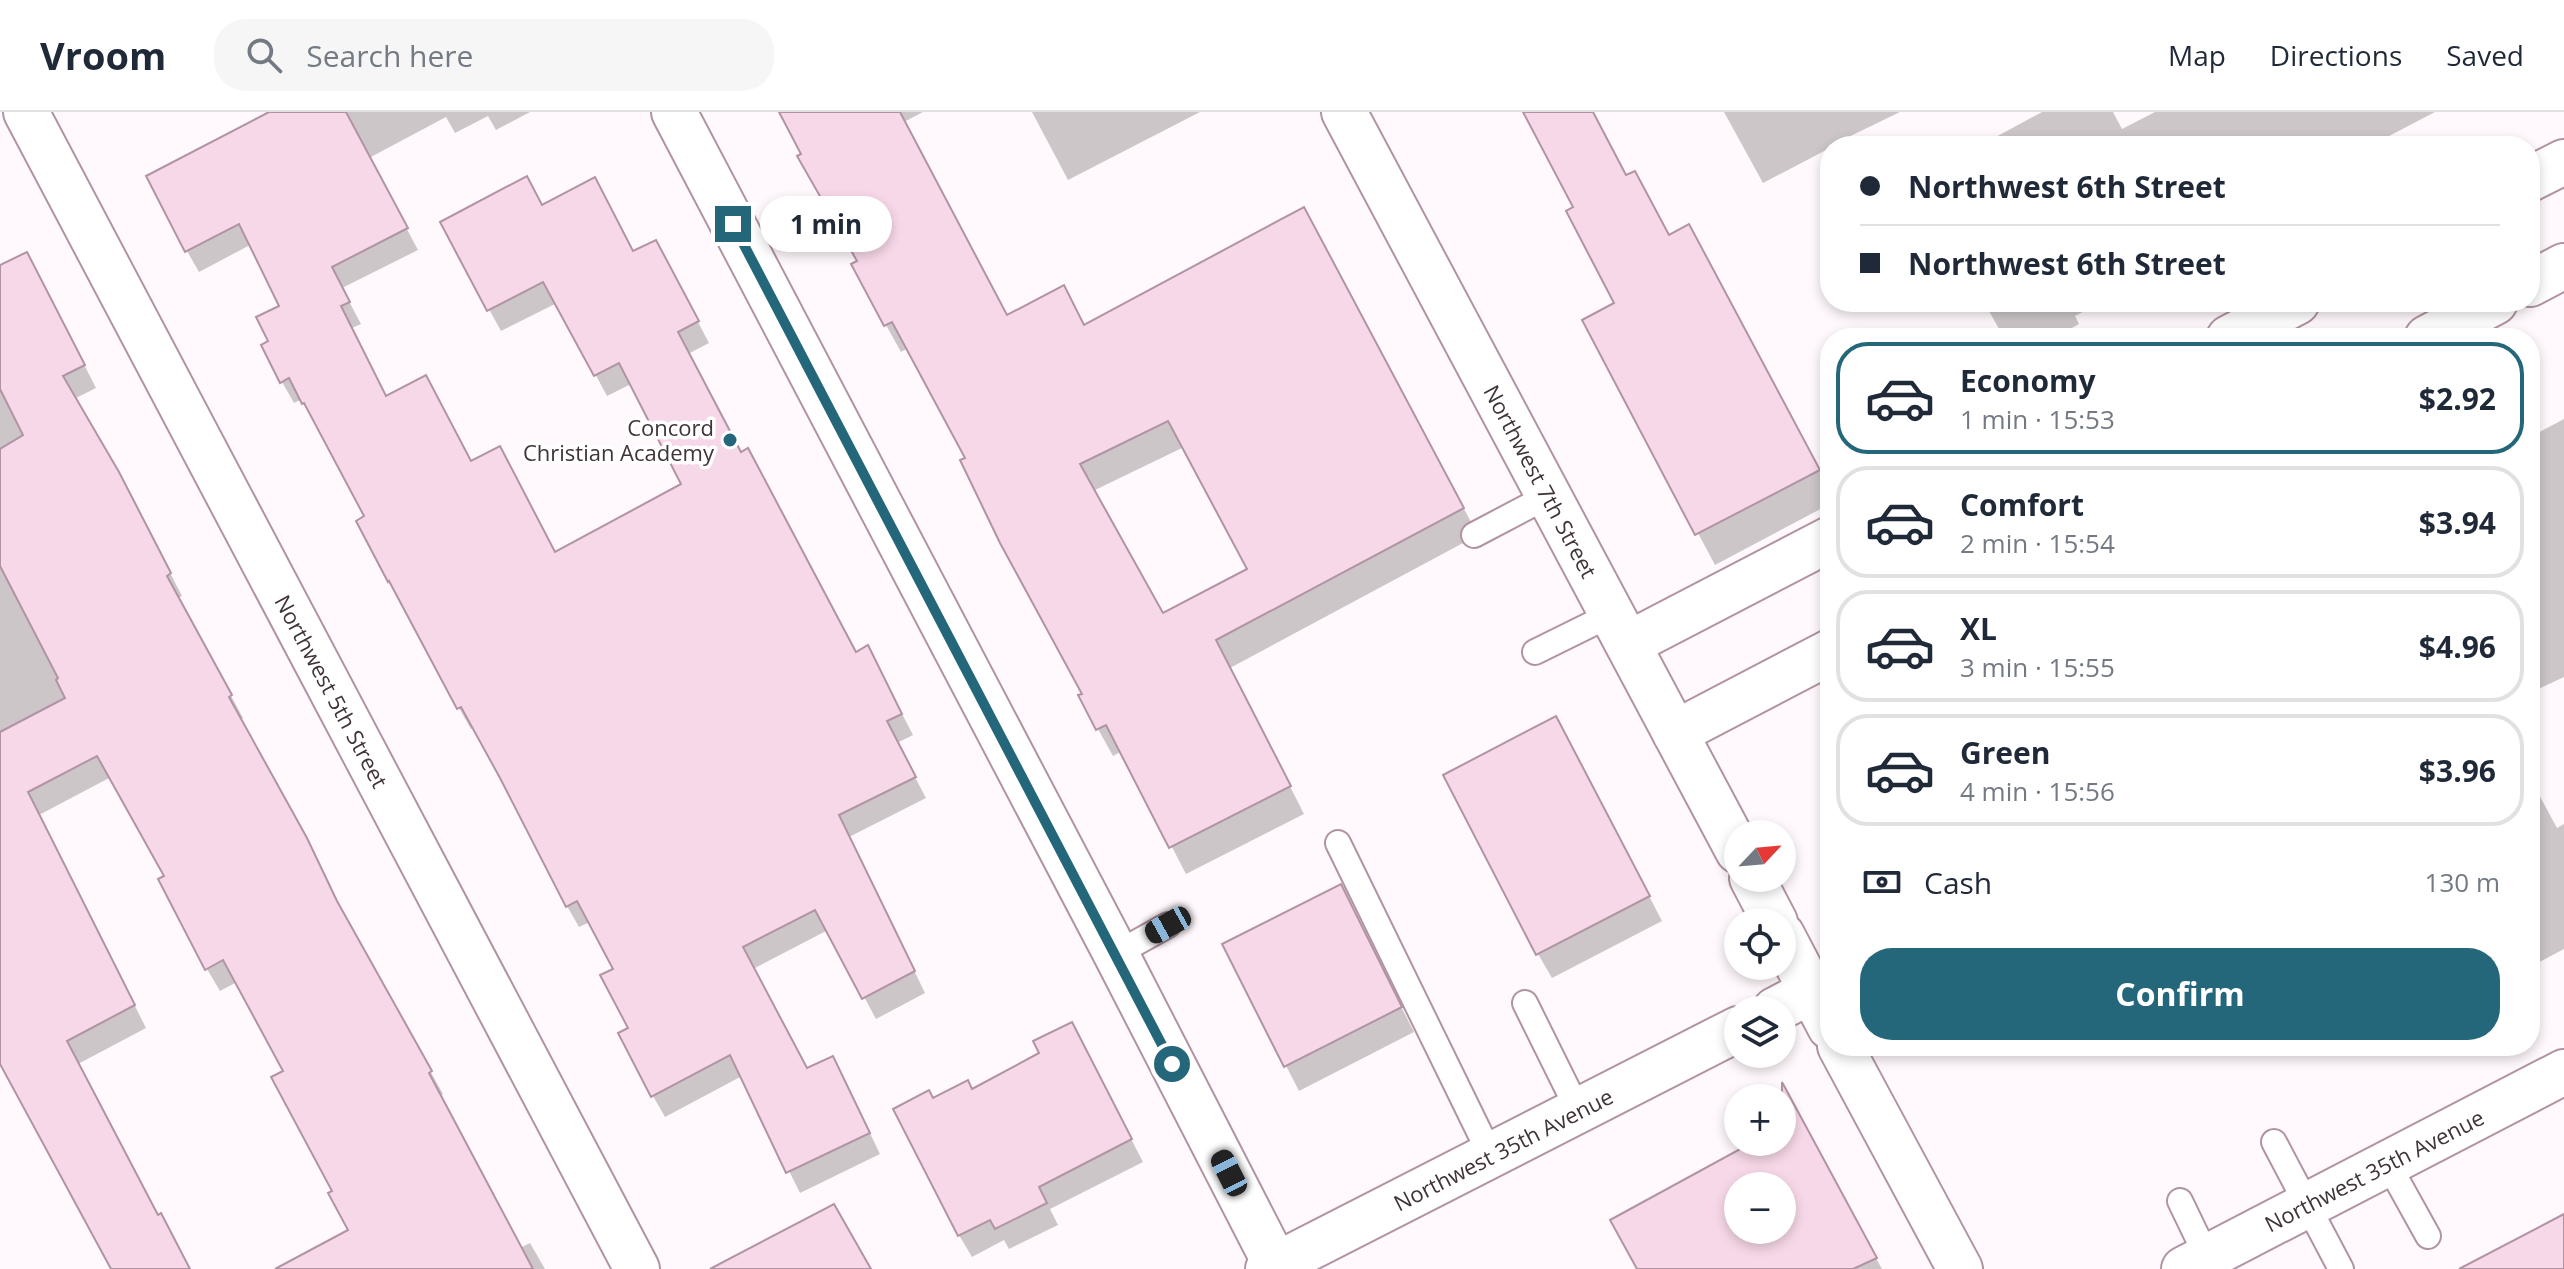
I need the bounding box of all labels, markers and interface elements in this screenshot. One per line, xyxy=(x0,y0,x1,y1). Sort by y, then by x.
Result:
search box xyxy=(214,19,774,91)
text: Vroom xyxy=(40,29,166,81)
icon: search xyxy=(242,33,286,77)
text: Search here xyxy=(306,35,473,76)
text: Map xyxy=(2168,36,2226,74)
text: Directions xyxy=(2270,36,2402,74)
text: Saved xyxy=(2446,36,2524,74)
text: Northwest 6th Street xyxy=(1908,166,2226,207)
callout: 1 min xyxy=(761,196,893,252)
route end xyxy=(715,206,751,242)
text: 1 min xyxy=(790,206,862,242)
text: Northwest 6th Street xyxy=(1908,243,2226,284)
text: Economy xyxy=(1960,360,2096,401)
icon: car xyxy=(1864,362,1936,434)
text: $2.92 xyxy=(2419,378,2496,419)
street label: Northwest 7th Street xyxy=(1477,379,1605,583)
text: 1 min · 15:53 xyxy=(1960,401,2115,437)
place label: Concord Christian Academy xyxy=(523,412,715,467)
marker: Concord Christian Academy xyxy=(721,431,739,449)
text: Comfort xyxy=(1960,484,2084,525)
icon: car xyxy=(1864,486,1936,558)
text: $3.94 xyxy=(2419,502,2496,543)
text: 2 min · 15:54 xyxy=(1960,525,2115,561)
street label: Northwest 5th Street xyxy=(268,589,396,793)
text: XL xyxy=(1960,608,1997,649)
icon: car xyxy=(1864,610,1936,682)
text: $4.96 xyxy=(2419,626,2496,667)
text: 3 min · 15:55 xyxy=(1960,649,2115,685)
text: Green xyxy=(1960,732,2051,773)
icon: car xyxy=(1864,734,1936,806)
text: $3.96 xyxy=(2419,750,2496,791)
text: 4 min · 15:56 xyxy=(1960,773,2115,809)
north arrow xyxy=(1724,820,1796,892)
map controls xyxy=(1724,820,1796,1244)
icon: cash xyxy=(1860,860,1904,904)
text: Cash xyxy=(1924,862,1992,903)
text: 130 m xyxy=(2425,864,2500,900)
car xyxy=(1141,903,1195,947)
button: locate xyxy=(1724,908,1796,980)
button: Confirm xyxy=(1860,948,2500,1040)
button: layers xyxy=(1724,996,1796,1068)
route start xyxy=(1154,1046,1190,1082)
street label: Northwest 35th Avenue xyxy=(1388,1081,1618,1217)
button: + xyxy=(1724,1084,1796,1156)
street label: Northwest 35th Avenue xyxy=(2259,1102,2489,1238)
car xyxy=(1207,1146,1251,1200)
button: − xyxy=(1724,1172,1796,1244)

